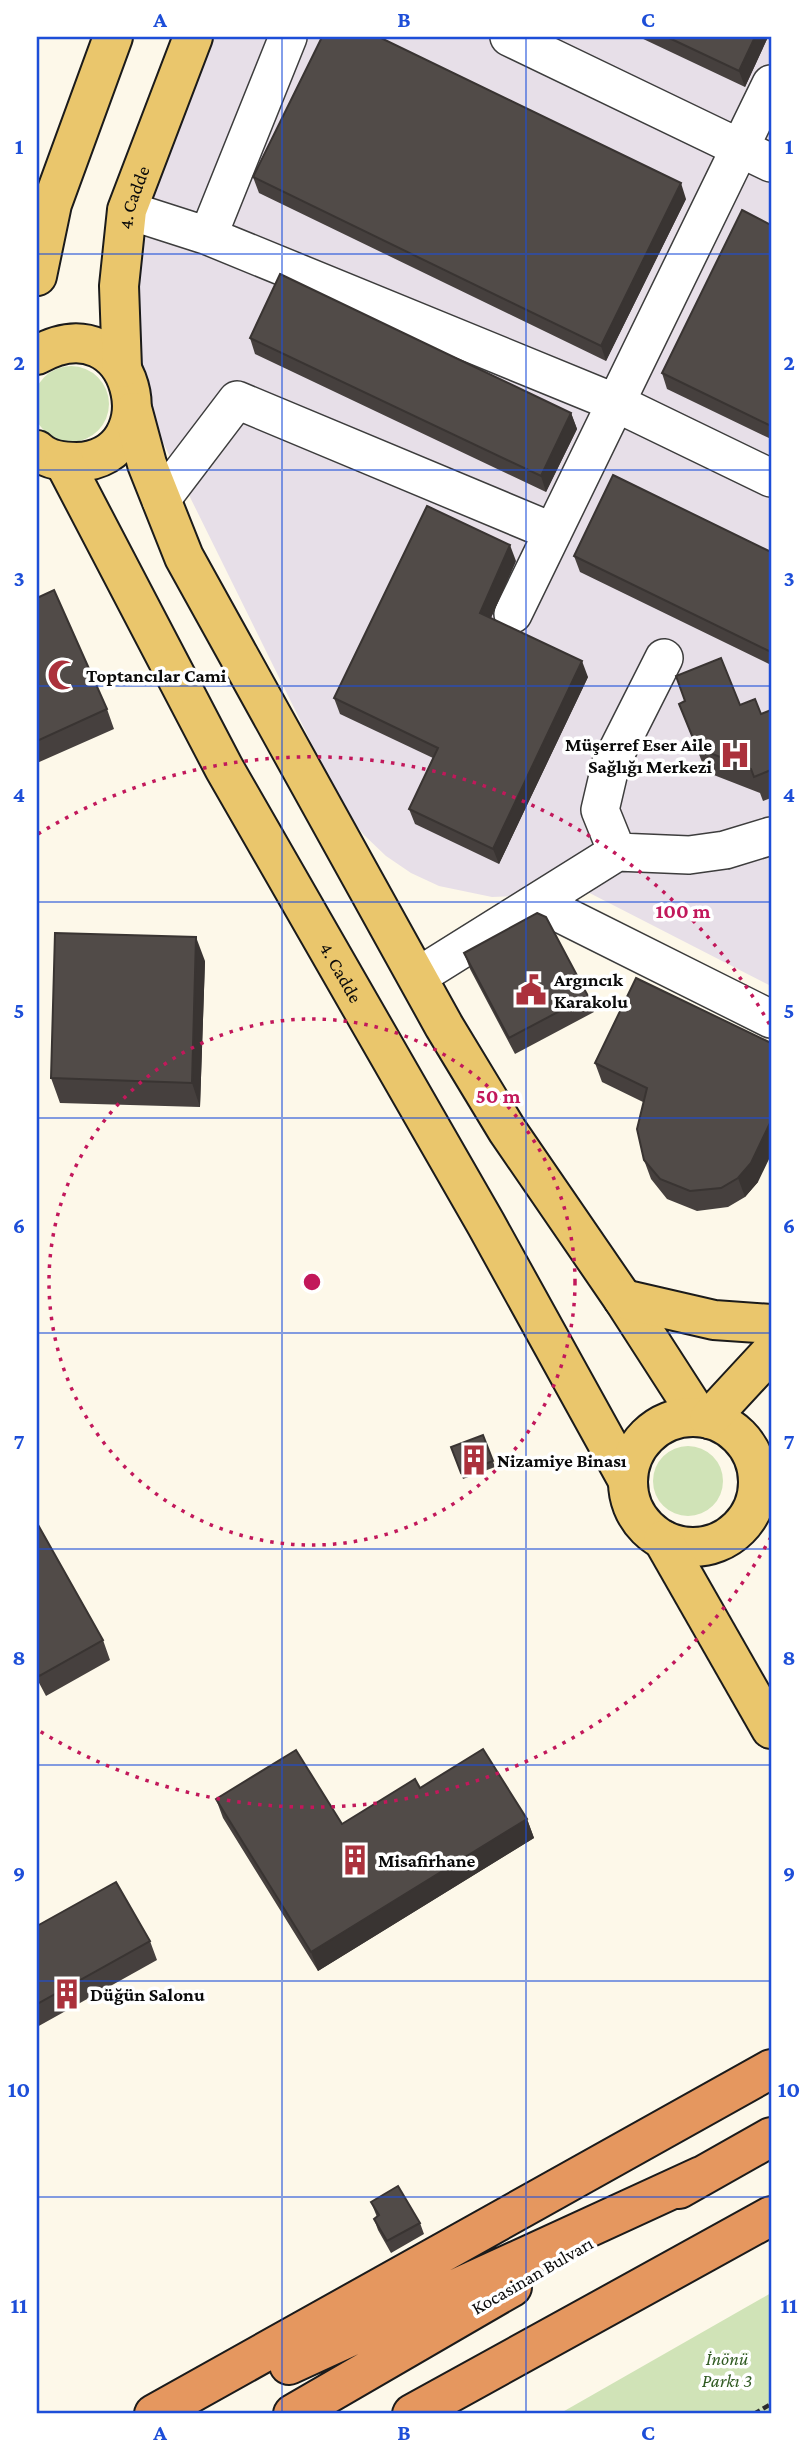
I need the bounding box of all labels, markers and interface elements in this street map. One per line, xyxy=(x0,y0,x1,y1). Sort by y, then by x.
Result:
text: A xyxy=(152,6,167,32)
text: B xyxy=(397,6,411,32)
text: C xyxy=(641,6,655,32)
text: 1 xyxy=(15,133,24,159)
text: 1 xyxy=(785,133,794,159)
street label: 4. Cadde xyxy=(115,163,154,230)
text: 2 xyxy=(13,349,25,375)
text: 2 xyxy=(783,349,795,375)
text: 3 xyxy=(13,565,25,591)
text: 3 xyxy=(783,565,795,591)
mosque icon: Toptancılar Cami xyxy=(46,658,80,692)
place label: Toptancılar Cami xyxy=(86,665,227,686)
place label: Müşerref Eser Aile Sağlığı Merkezi xyxy=(565,734,712,777)
hospital icon: Müşerref Eser Aile Sağlığı Merkezi xyxy=(718,738,752,772)
text: 4 xyxy=(13,781,25,807)
text: 4 xyxy=(783,781,795,807)
text: 100 m xyxy=(655,899,711,923)
street label: 4. Cadde xyxy=(315,939,367,1006)
place label: Argıncık Karakolu xyxy=(553,969,628,1012)
public building icon: Argıncık Karakolu xyxy=(514,973,548,1007)
text: 5 xyxy=(13,997,25,1023)
text: 5 xyxy=(783,997,795,1023)
text: 50 m xyxy=(476,1084,521,1108)
text: 6 xyxy=(13,1212,25,1238)
text: 6 xyxy=(783,1212,795,1238)
centre of rings xyxy=(300,1270,324,1294)
text: 7 xyxy=(13,1428,25,1454)
text: 7 xyxy=(783,1428,795,1454)
building icon: Nizamiye Binası xyxy=(457,1443,491,1477)
place label: Nizamiye Binası xyxy=(497,1450,627,1471)
text: 8 xyxy=(12,1644,26,1670)
text: 8 xyxy=(782,1644,796,1670)
building icon: Misafirhane xyxy=(338,1843,372,1877)
place label: Misafirhane xyxy=(378,1850,476,1871)
text: 9 xyxy=(13,1860,25,1886)
text: 9 xyxy=(783,1860,795,1886)
building icon: Düğün Salonu xyxy=(50,1977,84,2011)
place label: Düğün Salonu xyxy=(90,1984,205,2005)
text: 10 xyxy=(8,2076,30,2102)
text: 10 xyxy=(778,2076,800,2102)
street label: Kocasinan Bulvarı xyxy=(468,2232,597,2319)
text: 11 xyxy=(10,2292,28,2318)
text: 11 xyxy=(780,2292,798,2318)
park label: İnönü Parkı 3 xyxy=(702,2348,752,2391)
text: A xyxy=(152,2419,167,2445)
text: B xyxy=(397,2419,411,2445)
text: C xyxy=(641,2419,655,2445)

